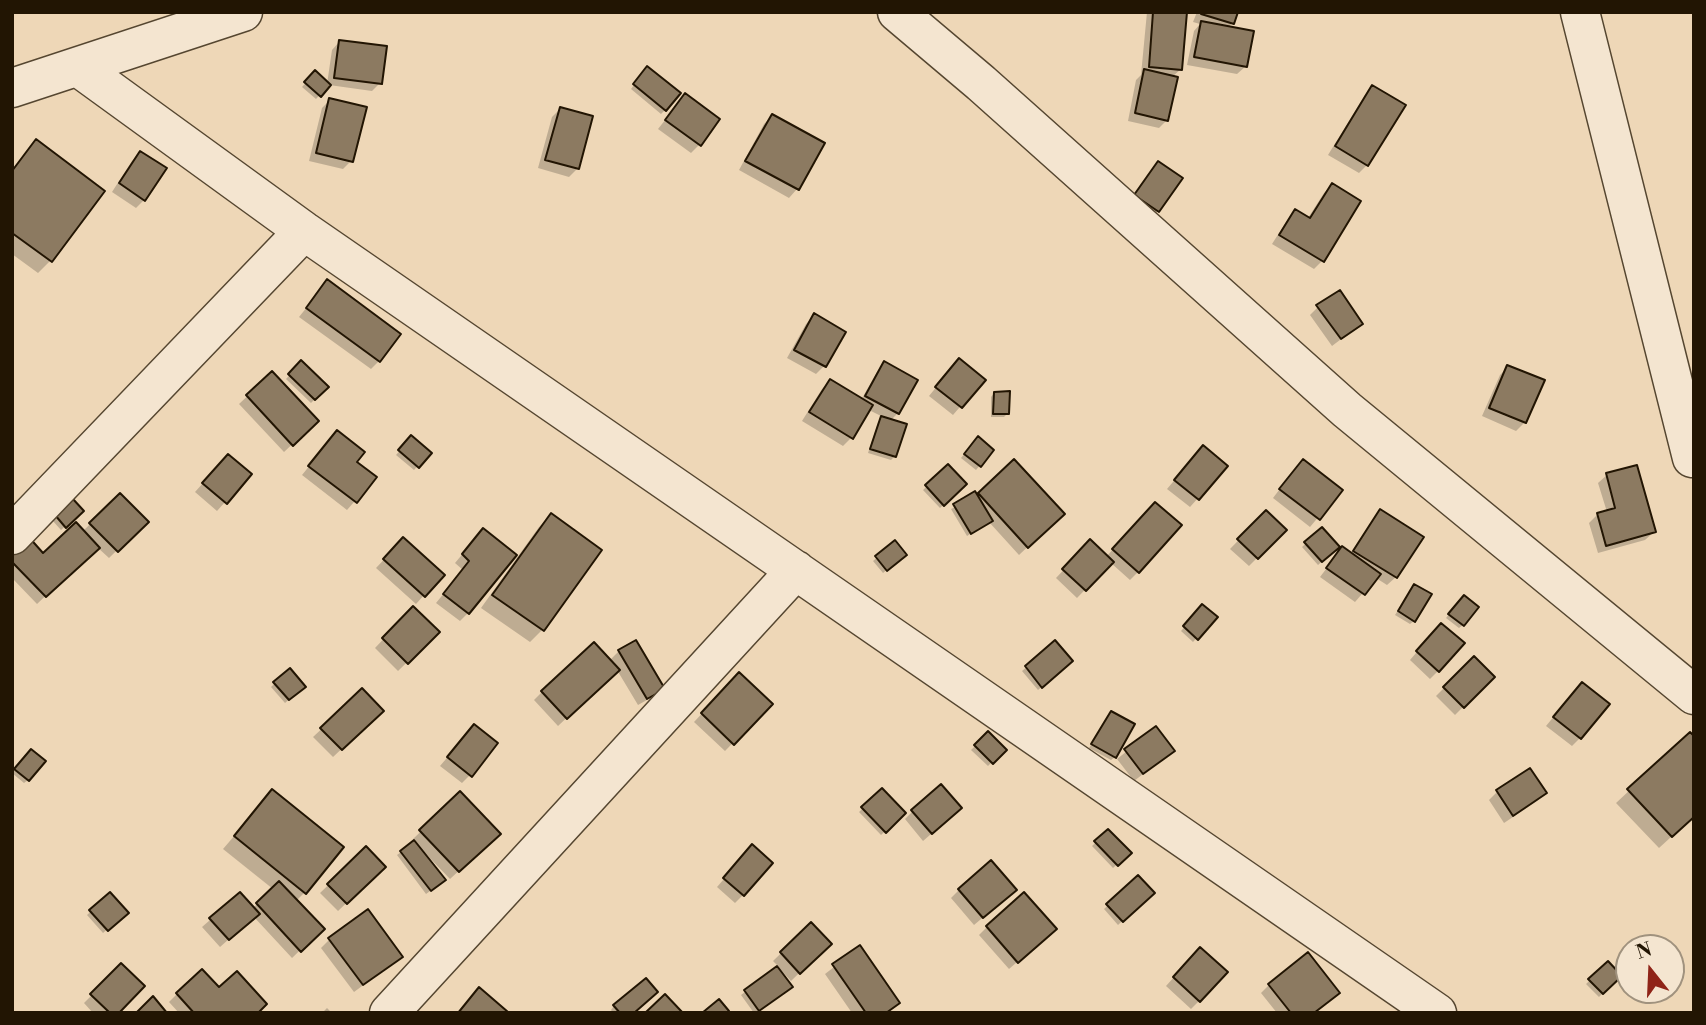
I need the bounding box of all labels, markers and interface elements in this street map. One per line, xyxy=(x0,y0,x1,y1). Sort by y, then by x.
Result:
north arrow xyxy=(1615,934,1685,1004)
text: N xyxy=(1633,937,1655,965)

